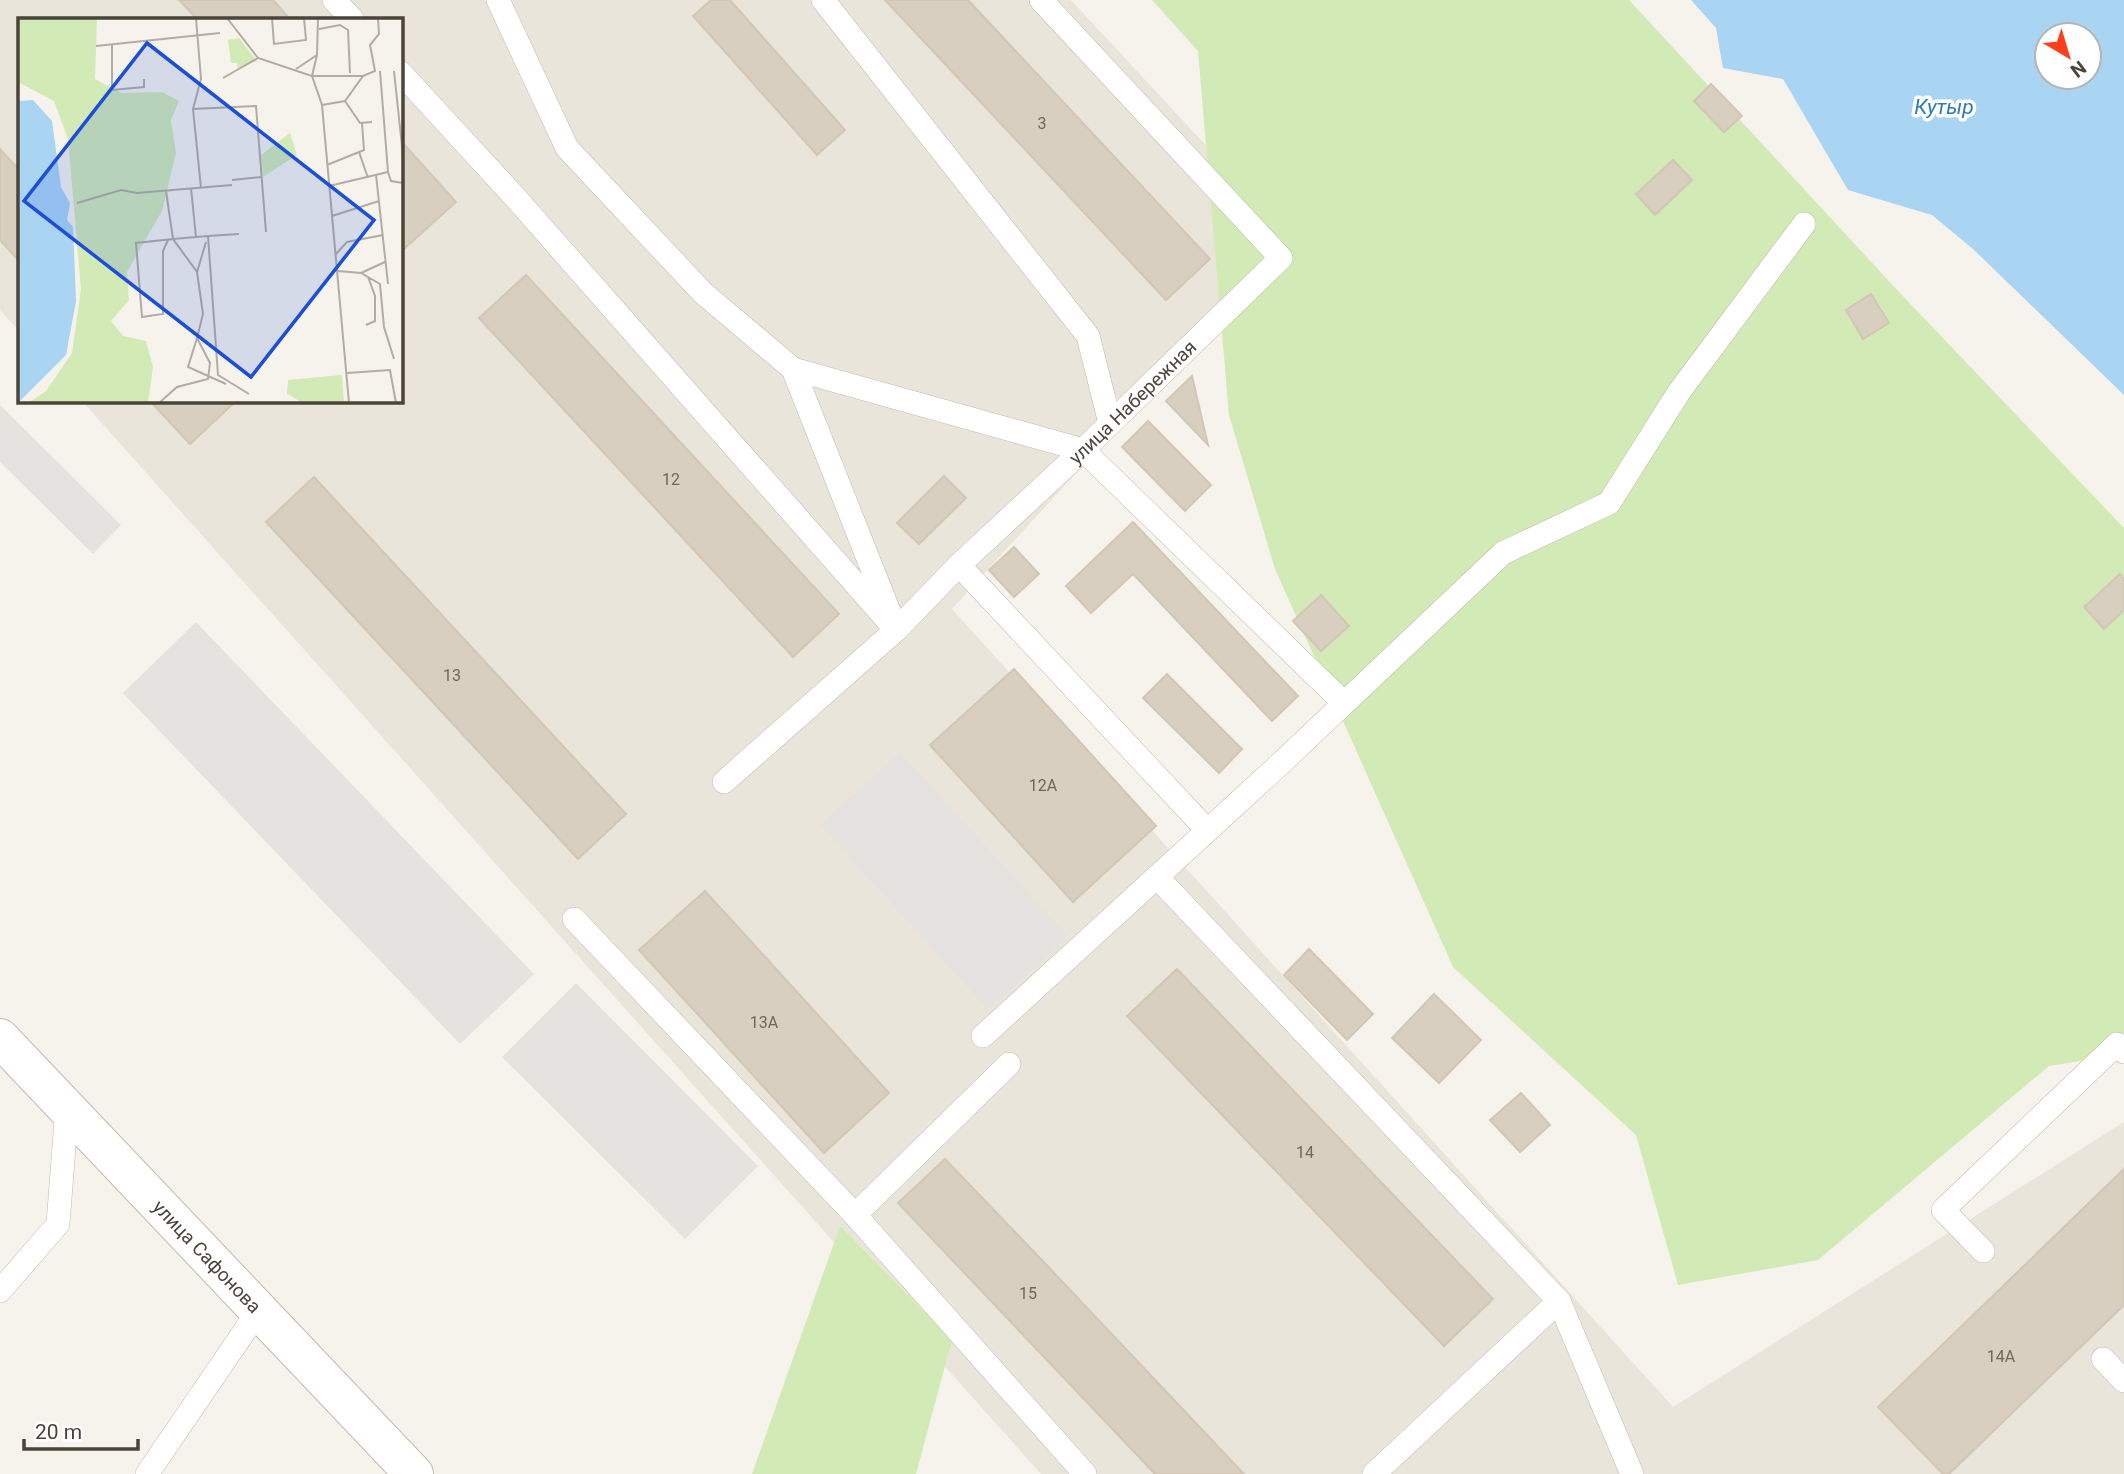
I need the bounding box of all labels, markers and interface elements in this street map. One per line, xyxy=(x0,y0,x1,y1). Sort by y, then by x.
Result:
inset map xyxy=(18,18,402,402)
north arrow xyxy=(2033,21,2103,91)
text: N xyxy=(2066,56,2091,82)
water label: Кутыр xyxy=(1914,95,1974,119)
house number: 3 xyxy=(1038,114,1047,133)
street label: улица Набережная xyxy=(1064,335,1201,469)
house number: 12 xyxy=(662,470,680,489)
house number: 13 xyxy=(443,666,461,685)
house number: 12А xyxy=(1029,776,1058,795)
house number: 13А xyxy=(750,1013,779,1032)
house number: 14 xyxy=(1296,1143,1314,1162)
street label: улица Сафонова xyxy=(148,1195,266,1318)
house number: 15 xyxy=(1019,1284,1037,1303)
house number: 14А xyxy=(1987,1347,2016,1366)
scale bar xyxy=(24,1408,138,1452)
text: 20 m xyxy=(35,1420,82,1444)

